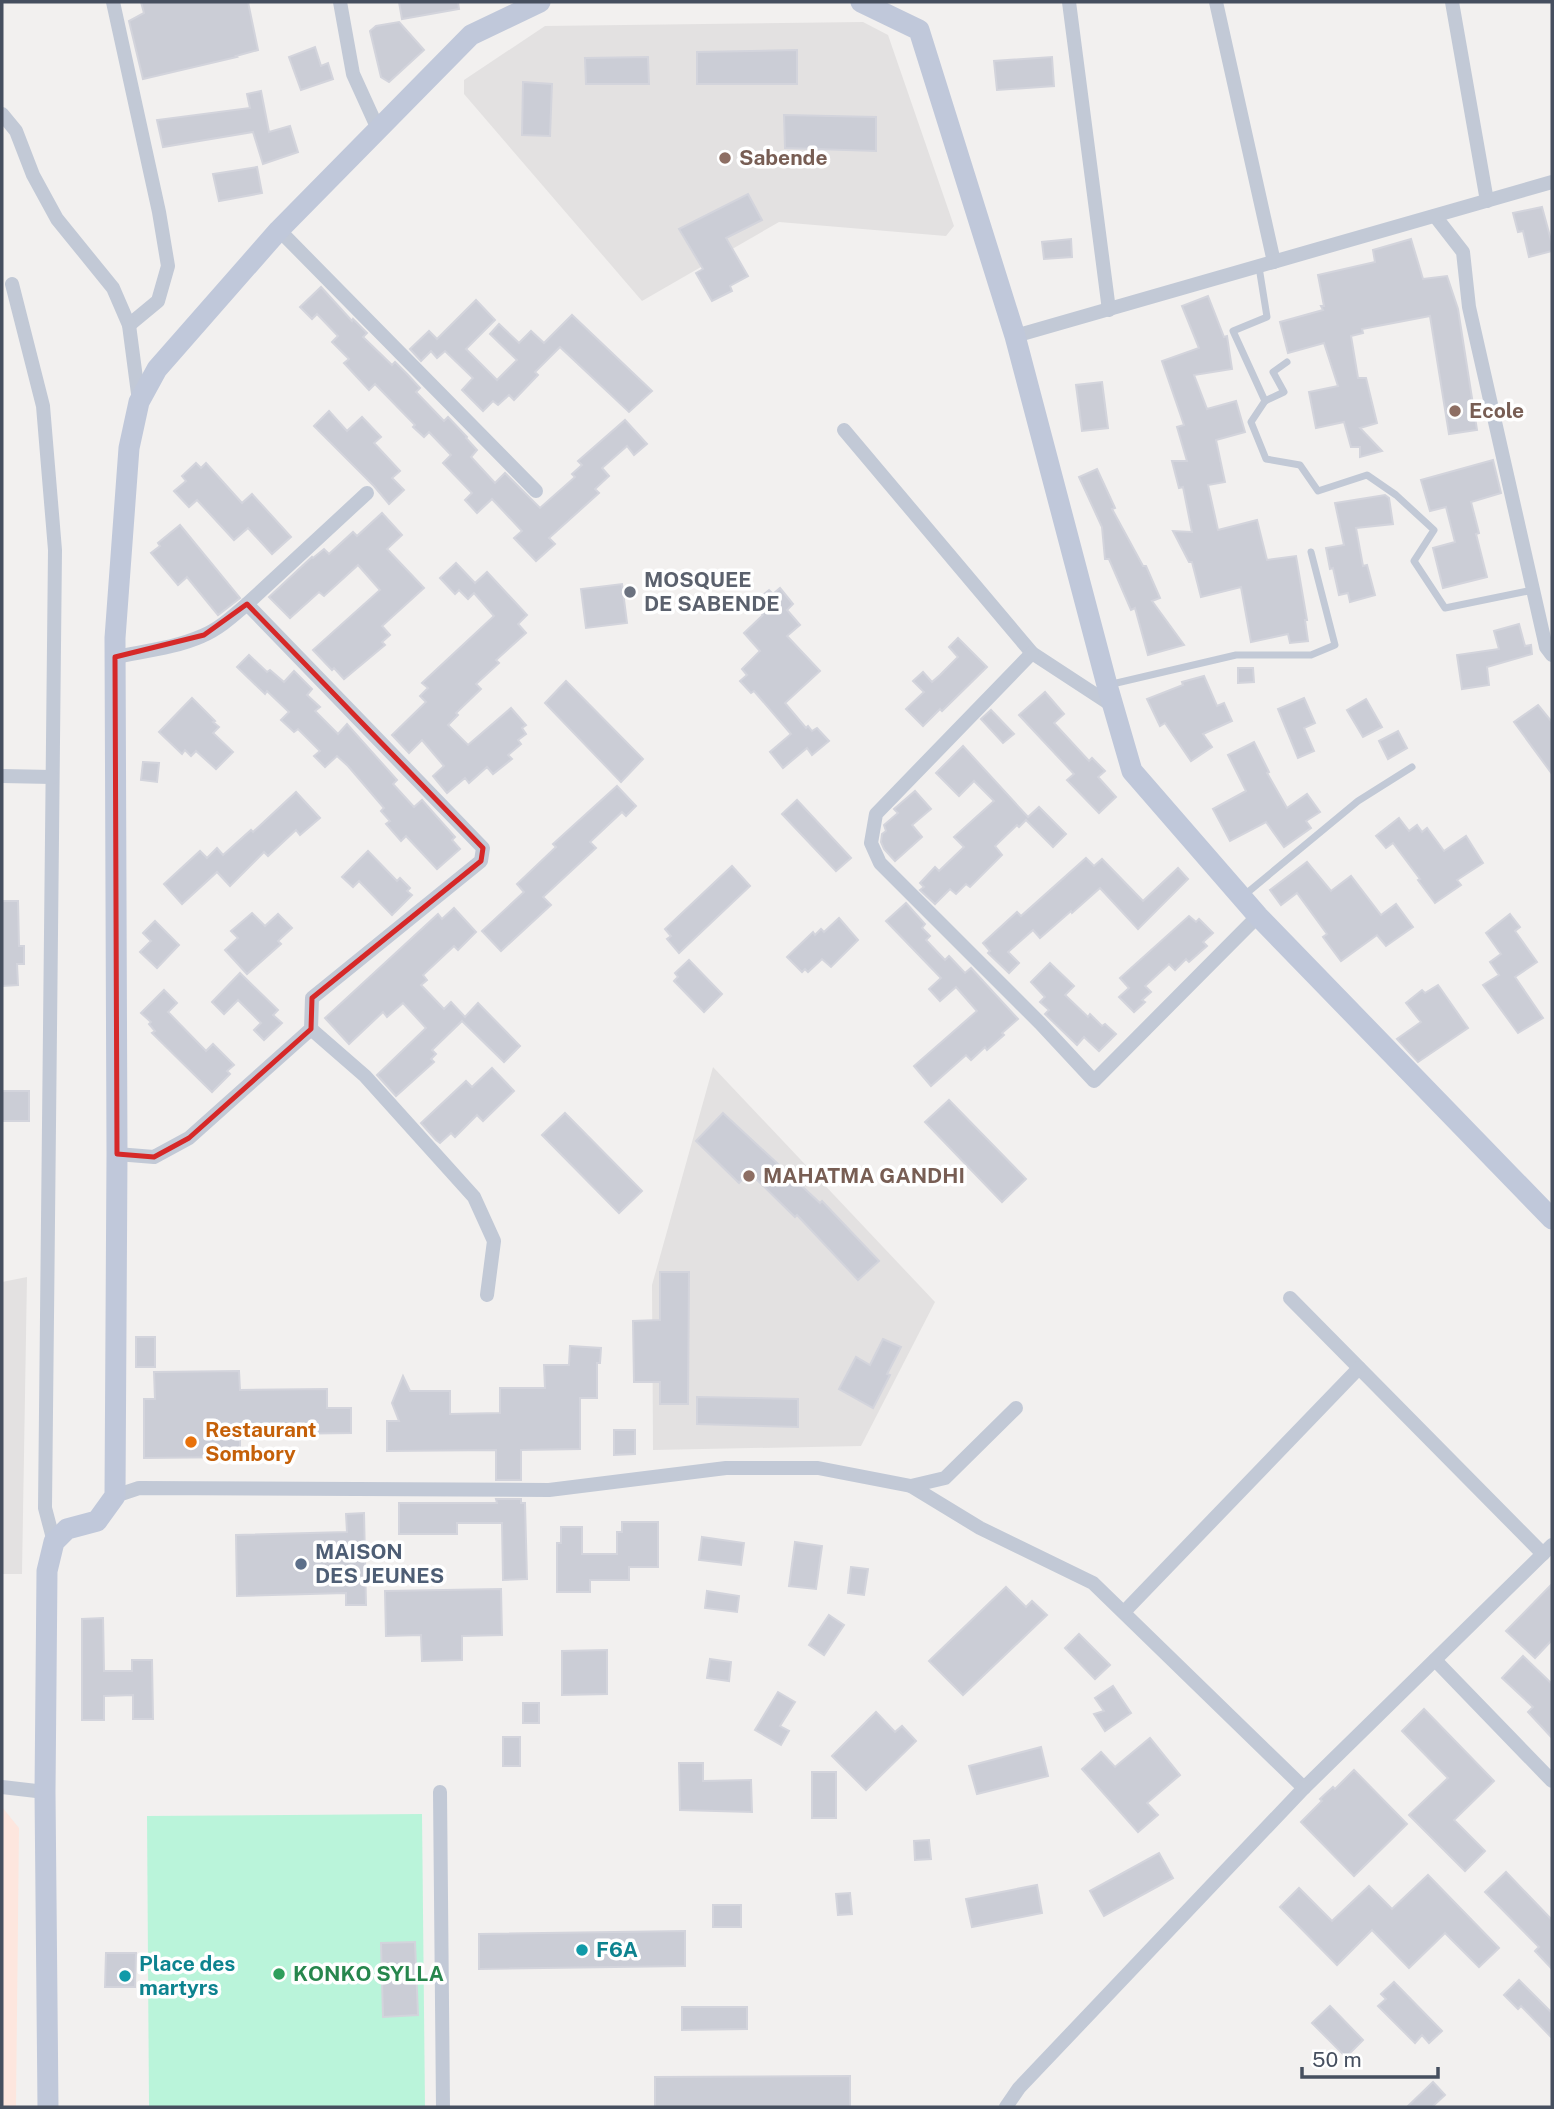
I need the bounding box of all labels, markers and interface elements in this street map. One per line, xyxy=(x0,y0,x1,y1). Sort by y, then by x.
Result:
place label: Sabende xyxy=(739,145,828,170)
marker: Sabende xyxy=(717,150,733,166)
place label: Ecole xyxy=(1469,398,1524,423)
marker: Ecole xyxy=(1447,403,1463,419)
place label: MOSQUEE DE SABENDE xyxy=(644,567,780,616)
marker: MOSQUEE DE SABENDE xyxy=(622,584,638,600)
place label: MAHATMA GANDHI xyxy=(763,1163,965,1188)
marker: MAHATMA GANDHI xyxy=(741,1168,757,1184)
place label: Restaurant Sombory xyxy=(205,1417,317,1466)
marker: Restaurant Sombory xyxy=(183,1434,199,1450)
place label: MAISON DES JEUNES xyxy=(315,1539,444,1588)
marker: MAISON DES JEUNES xyxy=(293,1556,309,1572)
place label: F6A xyxy=(596,1937,638,1962)
marker: F6A xyxy=(574,1942,590,1958)
place label: Place des martyrs xyxy=(139,1951,235,2000)
place label: KONKO SYLLA xyxy=(293,1961,444,1986)
marker: KONKO SYLLA xyxy=(271,1966,287,1982)
marker: Place des martyrs xyxy=(117,1968,133,1984)
scale bar xyxy=(1302,2036,1438,2080)
text: 50 m xyxy=(1312,2047,1362,2072)

